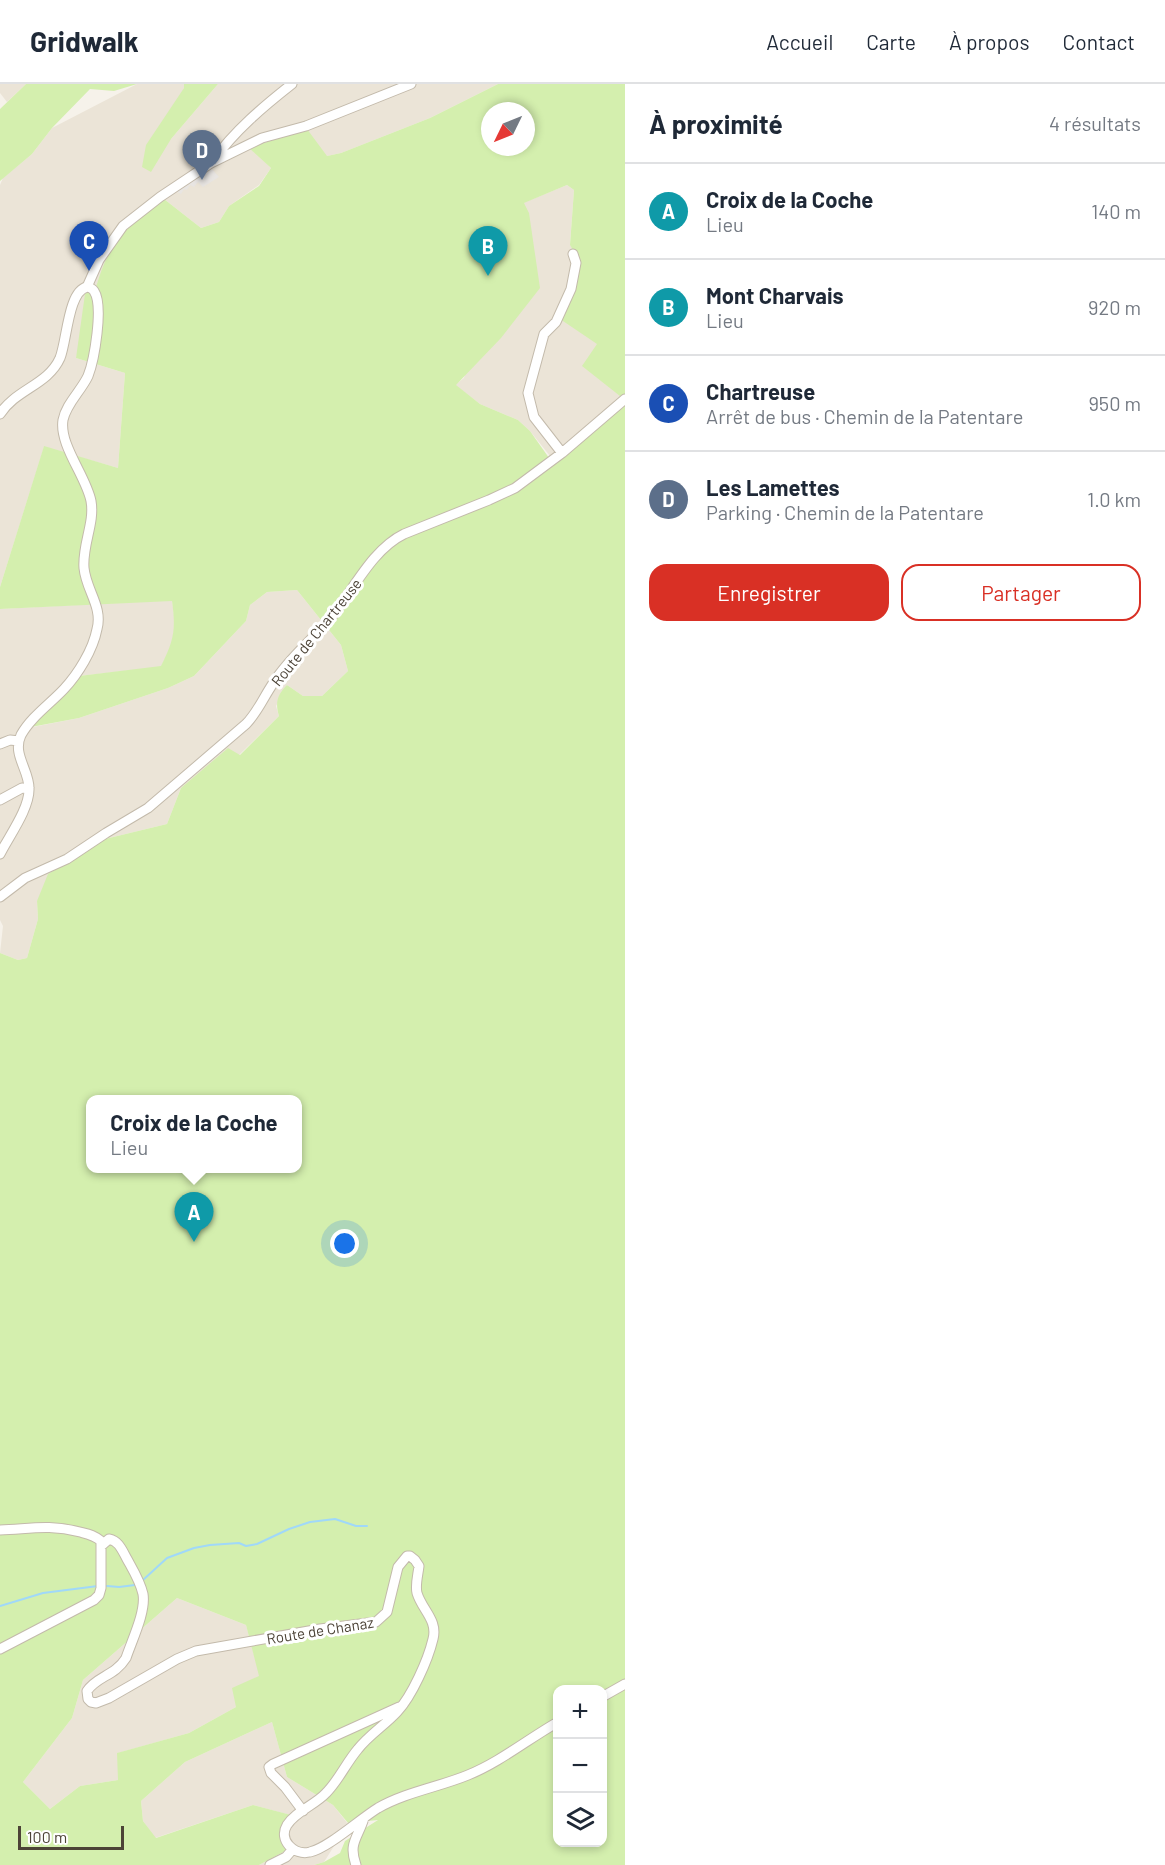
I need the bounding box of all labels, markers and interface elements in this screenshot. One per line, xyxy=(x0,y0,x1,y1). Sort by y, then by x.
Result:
text: Gridwalk xyxy=(30,24,139,58)
text: Accueil xyxy=(766,29,833,54)
text: Carte xyxy=(866,29,916,54)
text: À propos xyxy=(949,29,1030,54)
text: Contact xyxy=(1063,29,1135,54)
north arrow xyxy=(481,102,535,156)
text: À proximité xyxy=(649,108,783,139)
text: 4 résultats xyxy=(1049,111,1141,135)
pin: D xyxy=(182,130,222,180)
text: Croix de la Coche xyxy=(706,186,873,212)
text: A xyxy=(662,199,675,223)
text: 140 m xyxy=(1091,199,1141,223)
text: Lieu xyxy=(706,212,744,236)
pin: C xyxy=(70,222,109,271)
pin: B xyxy=(468,226,508,276)
text: Mont Charvais xyxy=(706,282,844,308)
text: B xyxy=(662,295,675,319)
text: 920 m xyxy=(1088,295,1141,319)
text: Lieu xyxy=(706,308,744,332)
text: Chartreuse xyxy=(706,378,815,404)
text: C xyxy=(662,391,675,415)
text: 950 m xyxy=(1088,391,1141,415)
text: Arrêt de bus · Chemin de la Patentare xyxy=(706,404,1023,428)
text: Les Lamettes xyxy=(706,474,840,500)
text: D xyxy=(662,487,675,511)
text: 1.0 km xyxy=(1087,487,1141,511)
text: Parking · Chemin de la Patentare xyxy=(706,500,984,524)
button: Enregistrer xyxy=(649,564,889,621)
button: Partager xyxy=(901,564,1141,621)
street label: Route de Chartreuse xyxy=(267,575,365,689)
popup xyxy=(86,1095,302,1173)
text: Croix de la Coche xyxy=(110,1109,278,1135)
text: Lieu xyxy=(110,1135,148,1159)
pin: A xyxy=(174,1192,214,1242)
your location xyxy=(330,1229,359,1258)
street label: Route de Chanaz xyxy=(265,1613,375,1647)
map controls xyxy=(553,1685,607,1847)
button: + xyxy=(553,1685,607,1739)
button: − xyxy=(553,1739,607,1793)
button: layers xyxy=(553,1793,607,1847)
scale bar xyxy=(18,1823,124,1850)
text: 100 m xyxy=(27,1827,67,1846)

